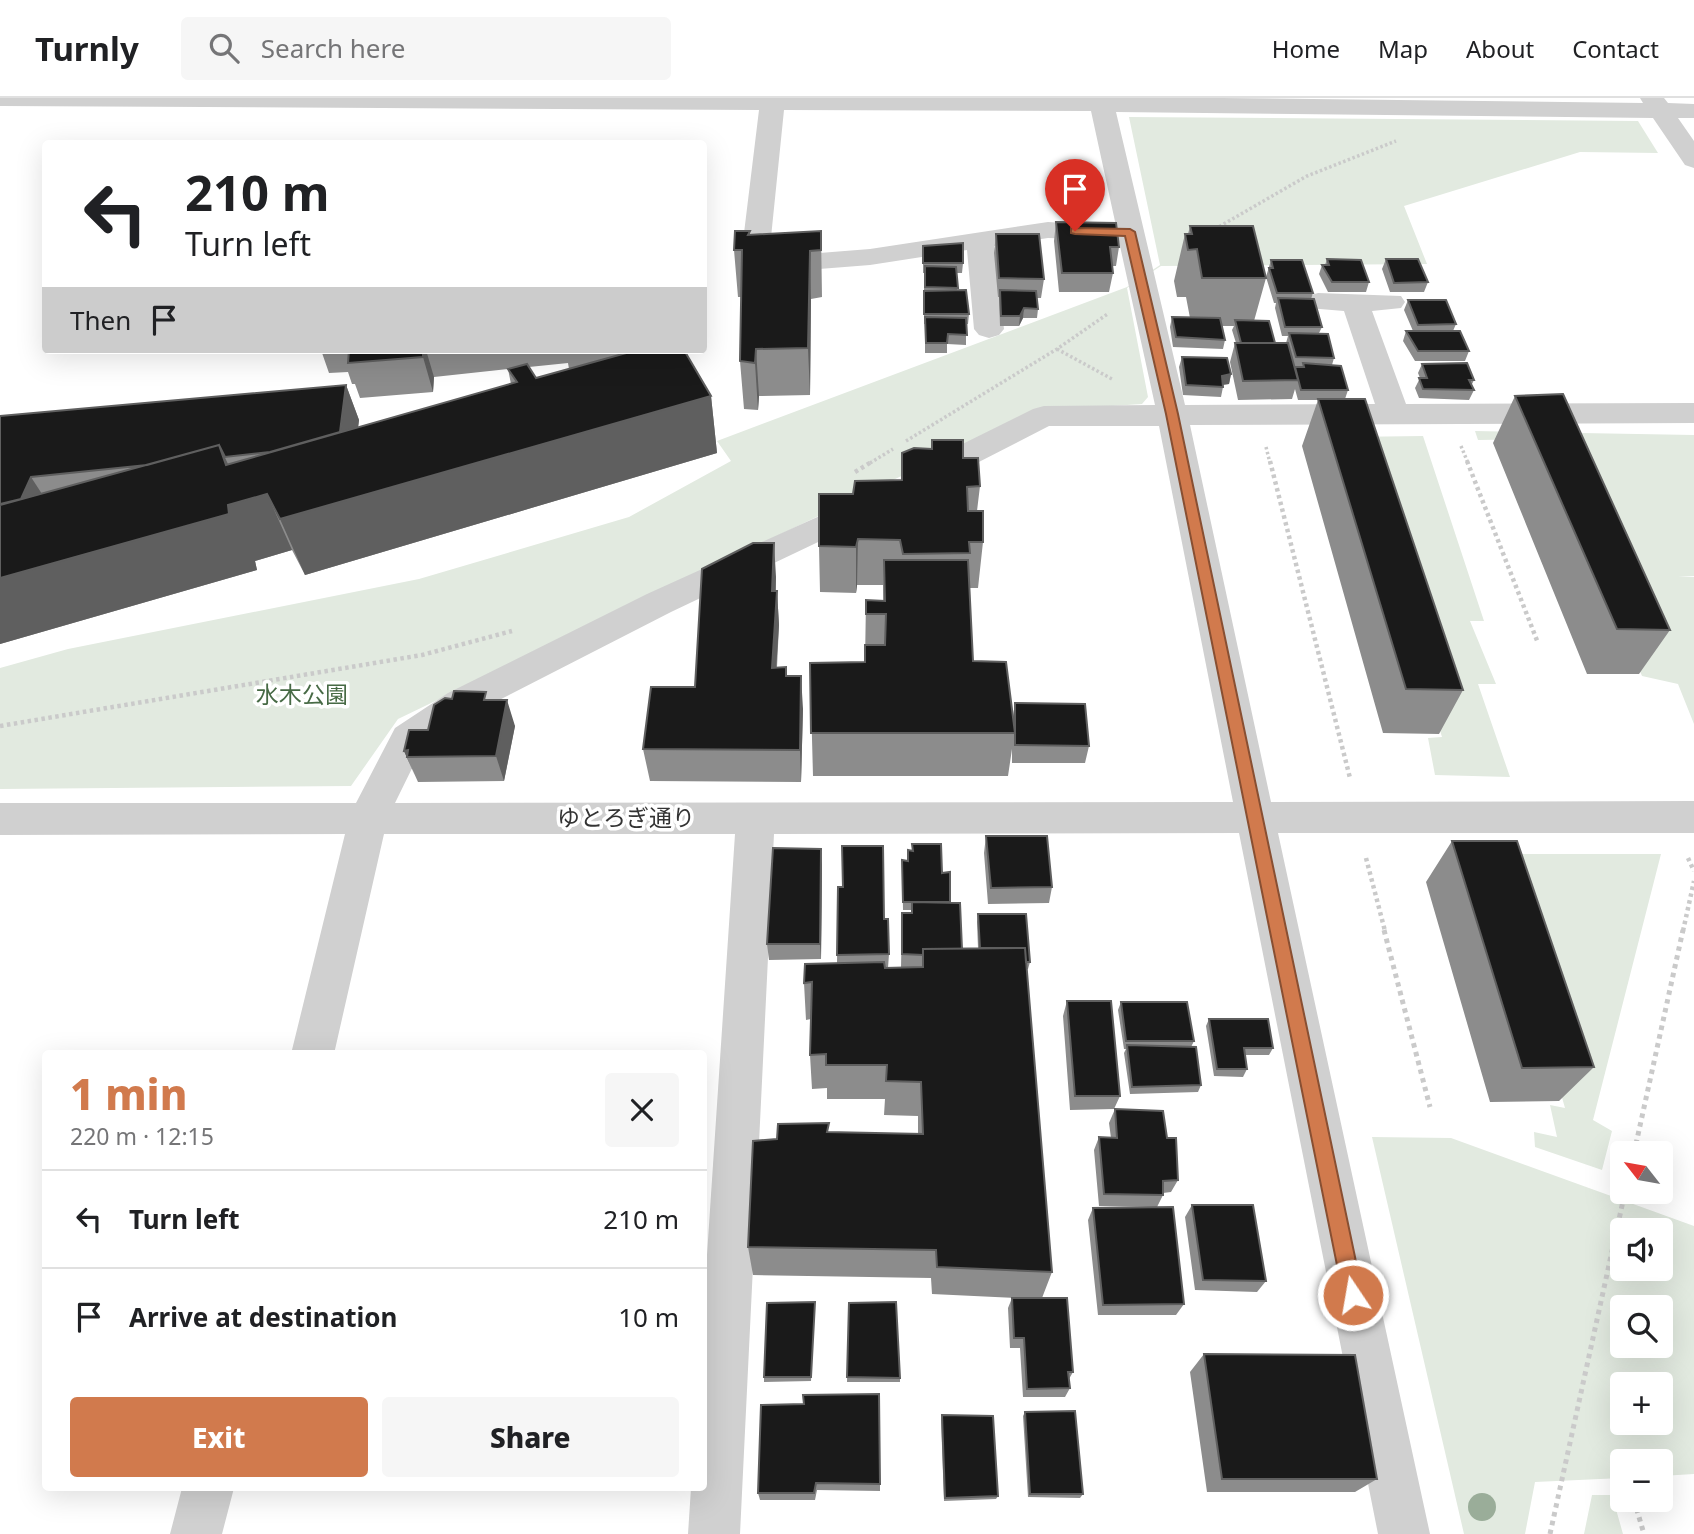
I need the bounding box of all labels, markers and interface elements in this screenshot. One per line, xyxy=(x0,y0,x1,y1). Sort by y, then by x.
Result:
search box xyxy=(181,17,671,80)
text: Turnly xyxy=(35,26,139,71)
icon: search xyxy=(205,29,243,67)
text: Search here xyxy=(261,30,405,66)
text: Home xyxy=(1272,32,1340,65)
text: Map xyxy=(1378,32,1428,65)
text: About xyxy=(1466,32,1534,65)
text: Contact xyxy=(1572,32,1659,65)
text: 210 m xyxy=(185,159,330,225)
pin xyxy=(1045,159,1105,231)
icon: left xyxy=(70,168,161,259)
icon: arrive xyxy=(1056,170,1094,208)
text: Turn left xyxy=(185,222,311,265)
icon: arrive xyxy=(145,301,183,339)
text: Then xyxy=(70,302,131,338)
park label: 水木公園 xyxy=(256,678,348,710)
street label: ゆとろぎ通り xyxy=(557,801,695,833)
text: 1 min xyxy=(70,1065,187,1122)
button: close xyxy=(605,1073,679,1147)
text: 220 m · 12:15 xyxy=(70,1120,214,1152)
north arrow xyxy=(1610,1141,1673,1204)
map controls xyxy=(1610,1141,1673,1512)
icon: left xyxy=(70,1200,108,1238)
text: Turn left xyxy=(129,1201,240,1237)
text: 210 m xyxy=(603,1201,679,1237)
button: sound xyxy=(1610,1218,1673,1281)
position arrow xyxy=(1316,1258,1390,1332)
button: search xyxy=(1610,1295,1673,1358)
icon: arrive xyxy=(70,1298,108,1336)
text: Arrive at destination xyxy=(129,1299,398,1335)
text: 10 m xyxy=(618,1299,679,1335)
button: + xyxy=(1610,1372,1673,1435)
button: Exit xyxy=(70,1397,368,1477)
button: Share xyxy=(382,1397,679,1477)
button: − xyxy=(1610,1449,1673,1512)

